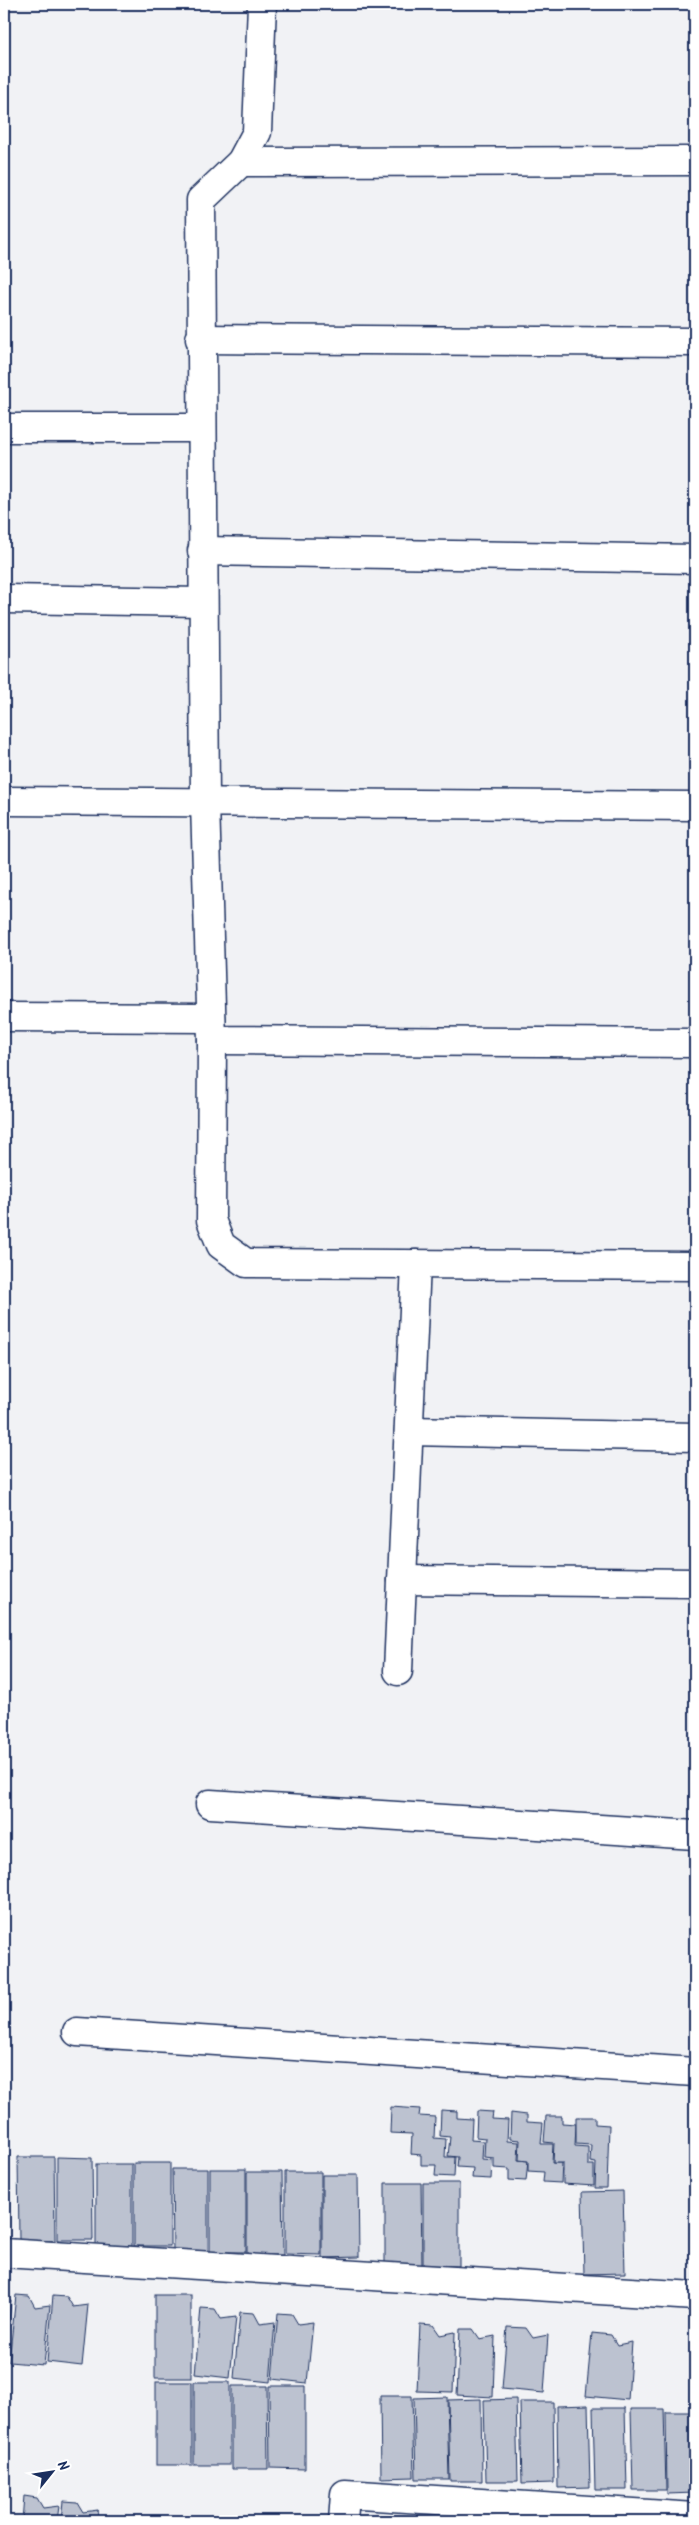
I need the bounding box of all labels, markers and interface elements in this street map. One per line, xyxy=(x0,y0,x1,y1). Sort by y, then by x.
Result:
north arrow xyxy=(28,2448,78,2498)
text: N xyxy=(51,2457,74,2475)

